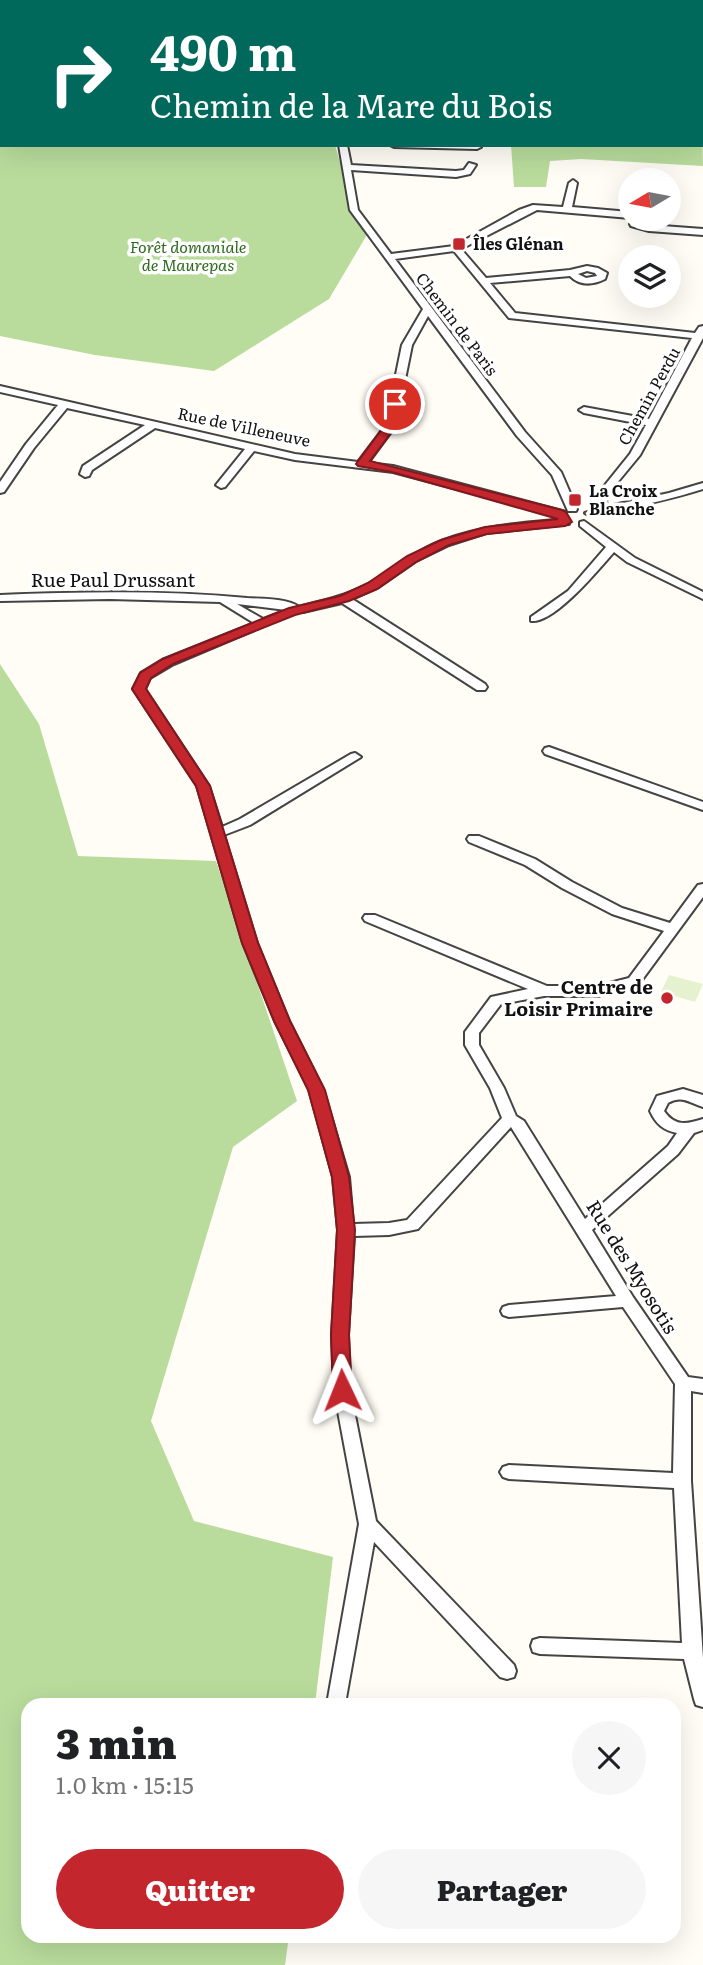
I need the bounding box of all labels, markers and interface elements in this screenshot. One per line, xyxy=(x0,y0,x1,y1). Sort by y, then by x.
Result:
text: 490 m xyxy=(150,13,297,86)
icon: right xyxy=(35,28,126,119)
text: Chemin de la Mare du Bois xyxy=(150,80,552,128)
north arrow xyxy=(618,168,681,231)
map controls xyxy=(618,168,681,308)
place label: Îles Glénan xyxy=(473,231,564,255)
park label: Forêt domaniale de Maurepas xyxy=(130,234,246,276)
marker: Îles Glénan xyxy=(451,236,467,252)
button: layers xyxy=(618,245,681,308)
street label: Chemin de Paris xyxy=(411,267,505,380)
street label: Chemin Perdu xyxy=(611,342,685,449)
pin xyxy=(365,374,425,434)
icon: arrive xyxy=(376,385,414,423)
street label: Rue de Villeneuve xyxy=(176,400,313,452)
place label: La Croix Blanche xyxy=(589,478,657,520)
marker: La Croix Blanche xyxy=(567,492,583,508)
street label: Rue Paul Drussant xyxy=(31,565,196,593)
place label: Centre de Loisir Primaire xyxy=(504,972,653,1022)
marker: Centre de Loisir Primaire xyxy=(659,990,675,1006)
street label: Rue des Myosotis xyxy=(580,1194,685,1339)
position arrow xyxy=(305,1353,379,1427)
text: 3 min xyxy=(56,1710,177,1772)
button: close xyxy=(572,1721,646,1795)
text: 1.0 km · 15:15 xyxy=(56,1767,194,1801)
button: Quitter xyxy=(56,1849,344,1929)
button: Partager xyxy=(358,1849,646,1929)

